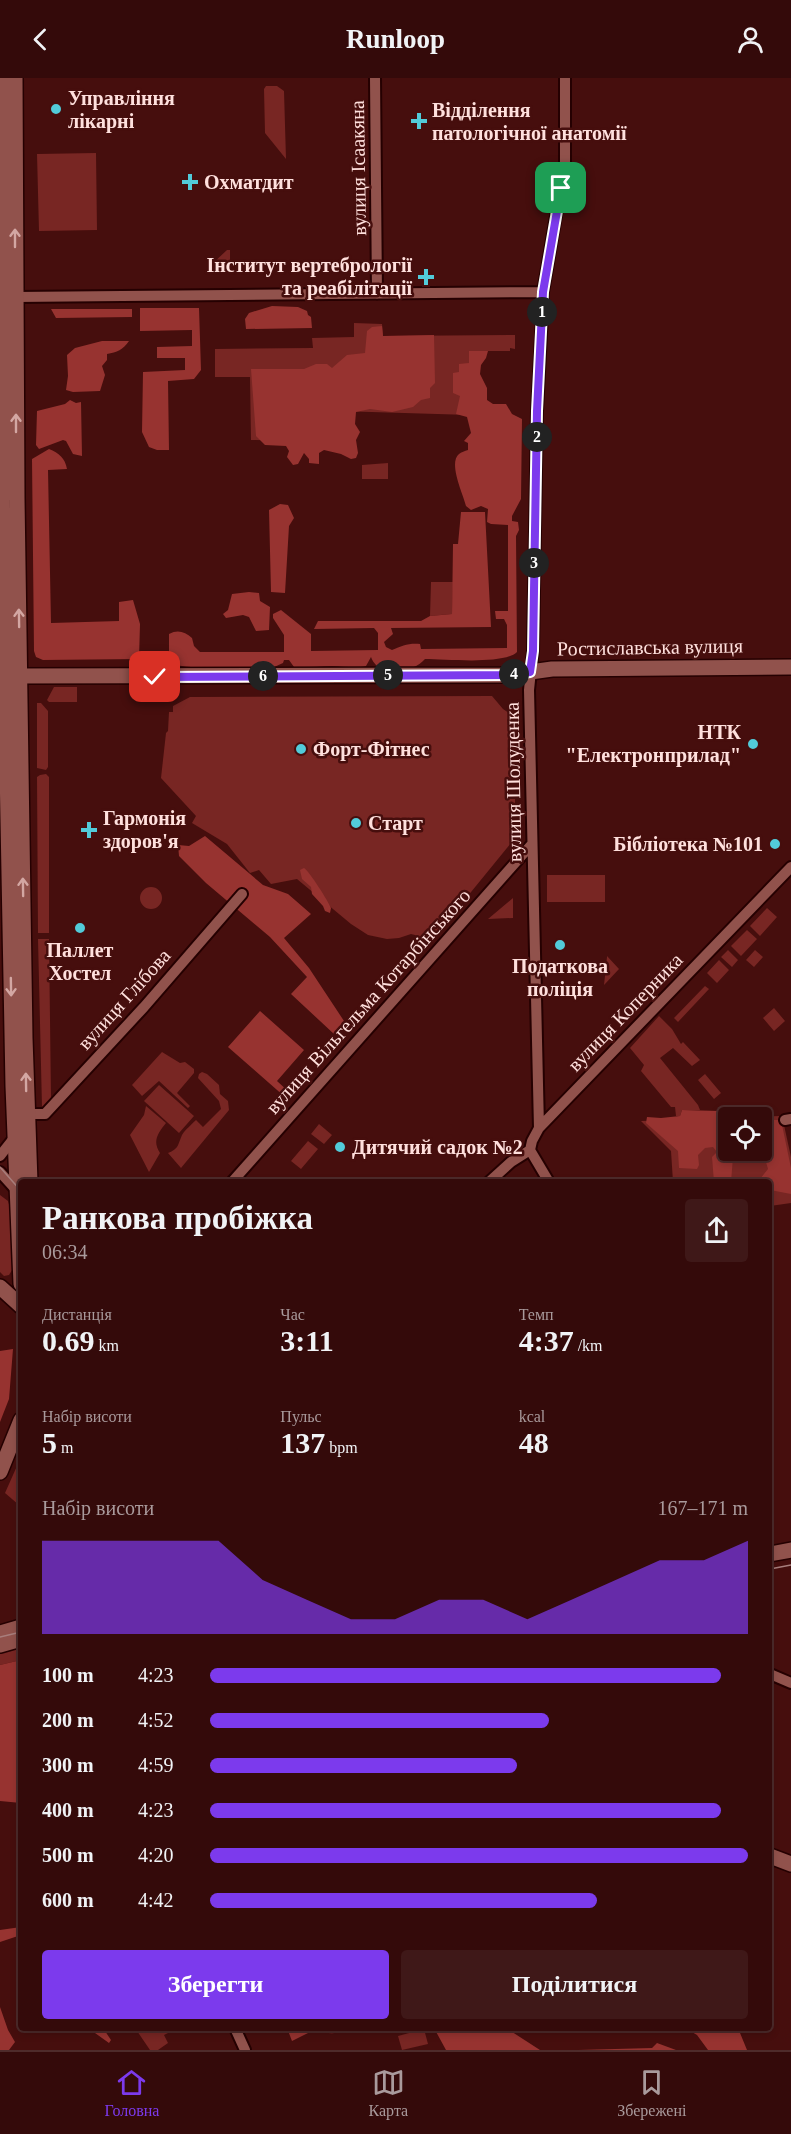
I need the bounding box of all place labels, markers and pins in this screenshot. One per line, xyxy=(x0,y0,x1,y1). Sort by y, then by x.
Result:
place label: Управління лікарні xyxy=(68,87,175,133)
place label: Відділення патологічної анатомії xyxy=(432,99,627,144)
marker: Управління лікарні xyxy=(49,102,63,116)
marker: Відділення патологічної анатомії xyxy=(410,112,428,130)
pin xyxy=(535,162,586,213)
place label: Охматдит xyxy=(204,171,294,193)
marker: Охматдит xyxy=(181,173,199,191)
place label: Інститут вертебрології та реабілітації xyxy=(207,254,412,300)
marker: Інститут вертебрології та реабілітації xyxy=(417,268,435,286)
pin: 1 xyxy=(527,297,557,327)
pin: 2 xyxy=(522,422,552,452)
pin: 3 xyxy=(519,548,549,578)
pin xyxy=(129,651,180,702)
pin: 4 xyxy=(499,659,529,689)
pin: 5 xyxy=(373,660,403,690)
pin: 6 xyxy=(248,661,278,691)
place label: НТК "Електронприлад" xyxy=(566,721,741,767)
marker: НТК "Електронприлад" xyxy=(746,737,760,751)
place label: Форт-Фітнес xyxy=(313,738,430,761)
marker: Форт-Фітнес xyxy=(294,742,308,756)
place label: Гармонія здоров'я xyxy=(103,807,186,853)
place label: Старт xyxy=(368,812,423,835)
marker: Старт xyxy=(349,816,363,830)
marker: Гармонія здоров'я xyxy=(80,821,98,839)
place label: Бібліотека №101 xyxy=(613,833,763,855)
marker: Бібліотека №101 xyxy=(768,837,782,851)
marker: Паллет Хостел xyxy=(73,921,87,935)
marker: Податкова поліція xyxy=(553,938,567,952)
place label: Паллет Хостел xyxy=(47,939,114,984)
place label: Податкова поліція xyxy=(512,955,608,1000)
place label: Дитячий садок №2 xyxy=(352,1136,523,1159)
marker: Дитячий садок №2 xyxy=(333,1140,347,1154)

